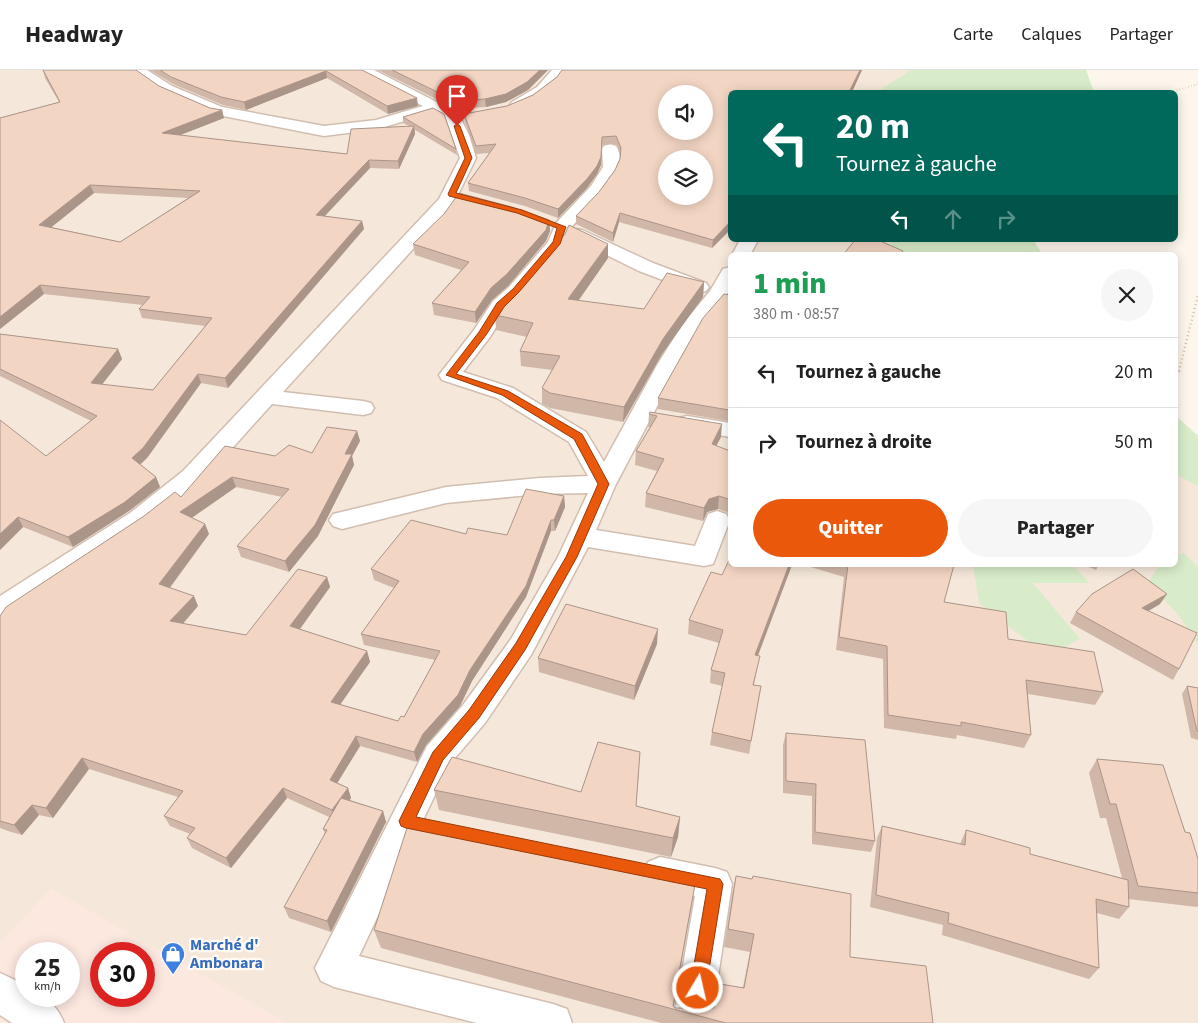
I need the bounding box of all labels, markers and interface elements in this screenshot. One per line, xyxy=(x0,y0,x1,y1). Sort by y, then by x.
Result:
text: Headway xyxy=(25,17,123,52)
text: Carte xyxy=(953,22,993,47)
text: Calques xyxy=(1021,22,1081,47)
text: Partager xyxy=(1109,22,1173,47)
pin xyxy=(436,75,478,126)
icon: arrive xyxy=(443,82,471,110)
map controls xyxy=(658,85,713,205)
button: sound xyxy=(658,85,713,140)
text: 20 m xyxy=(836,102,910,152)
icon: left xyxy=(753,110,818,175)
text: Tournez à gauche xyxy=(836,148,997,180)
button: layers xyxy=(658,150,713,205)
icon: left xyxy=(886,205,914,233)
icon: ahead xyxy=(939,205,967,233)
icon: right xyxy=(992,205,1020,233)
text: 1 min xyxy=(753,262,827,305)
button: close xyxy=(1101,269,1153,321)
text: 380 m · 08:57 xyxy=(753,303,840,325)
icon: left xyxy=(753,359,781,387)
text: Tournez à gauche xyxy=(796,359,941,386)
text: 20 m xyxy=(1115,359,1153,386)
icon: right xyxy=(753,429,781,457)
text: Tournez à droite xyxy=(796,429,932,456)
text: 50 m xyxy=(1115,429,1153,456)
button: Quitter xyxy=(753,499,948,557)
button: Partager xyxy=(958,499,1153,557)
place label: Marché d' Ambonara xyxy=(189,934,263,974)
shop icon: Marché d' Ambonara xyxy=(160,941,186,975)
speed limit sign: 30 xyxy=(90,942,155,1007)
text: 25 xyxy=(34,950,61,986)
position arrow xyxy=(671,961,723,1013)
text: km/h xyxy=(34,978,61,995)

